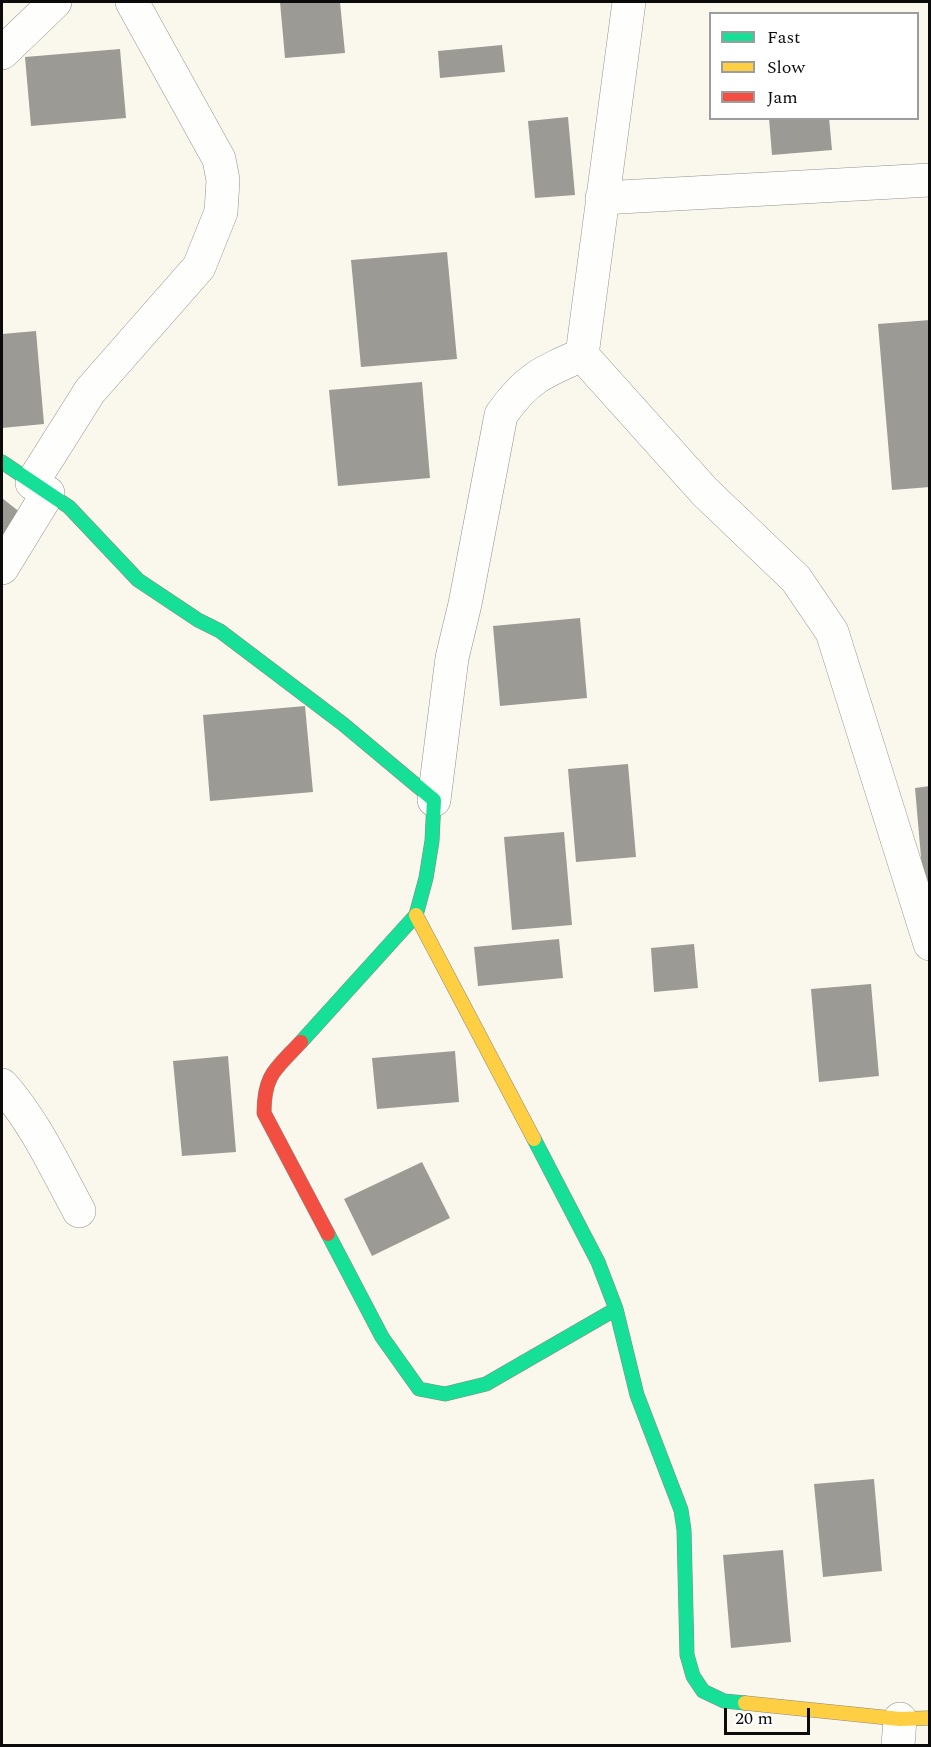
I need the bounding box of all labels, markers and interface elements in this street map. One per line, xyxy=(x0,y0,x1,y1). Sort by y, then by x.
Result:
legend xyxy=(709,12,919,120)
text: Fast xyxy=(767,24,800,51)
text: Slow xyxy=(767,54,805,81)
text: Jam xyxy=(767,84,798,111)
scale bar xyxy=(727,1696,812,1734)
text: 20 m xyxy=(735,1705,773,1732)

